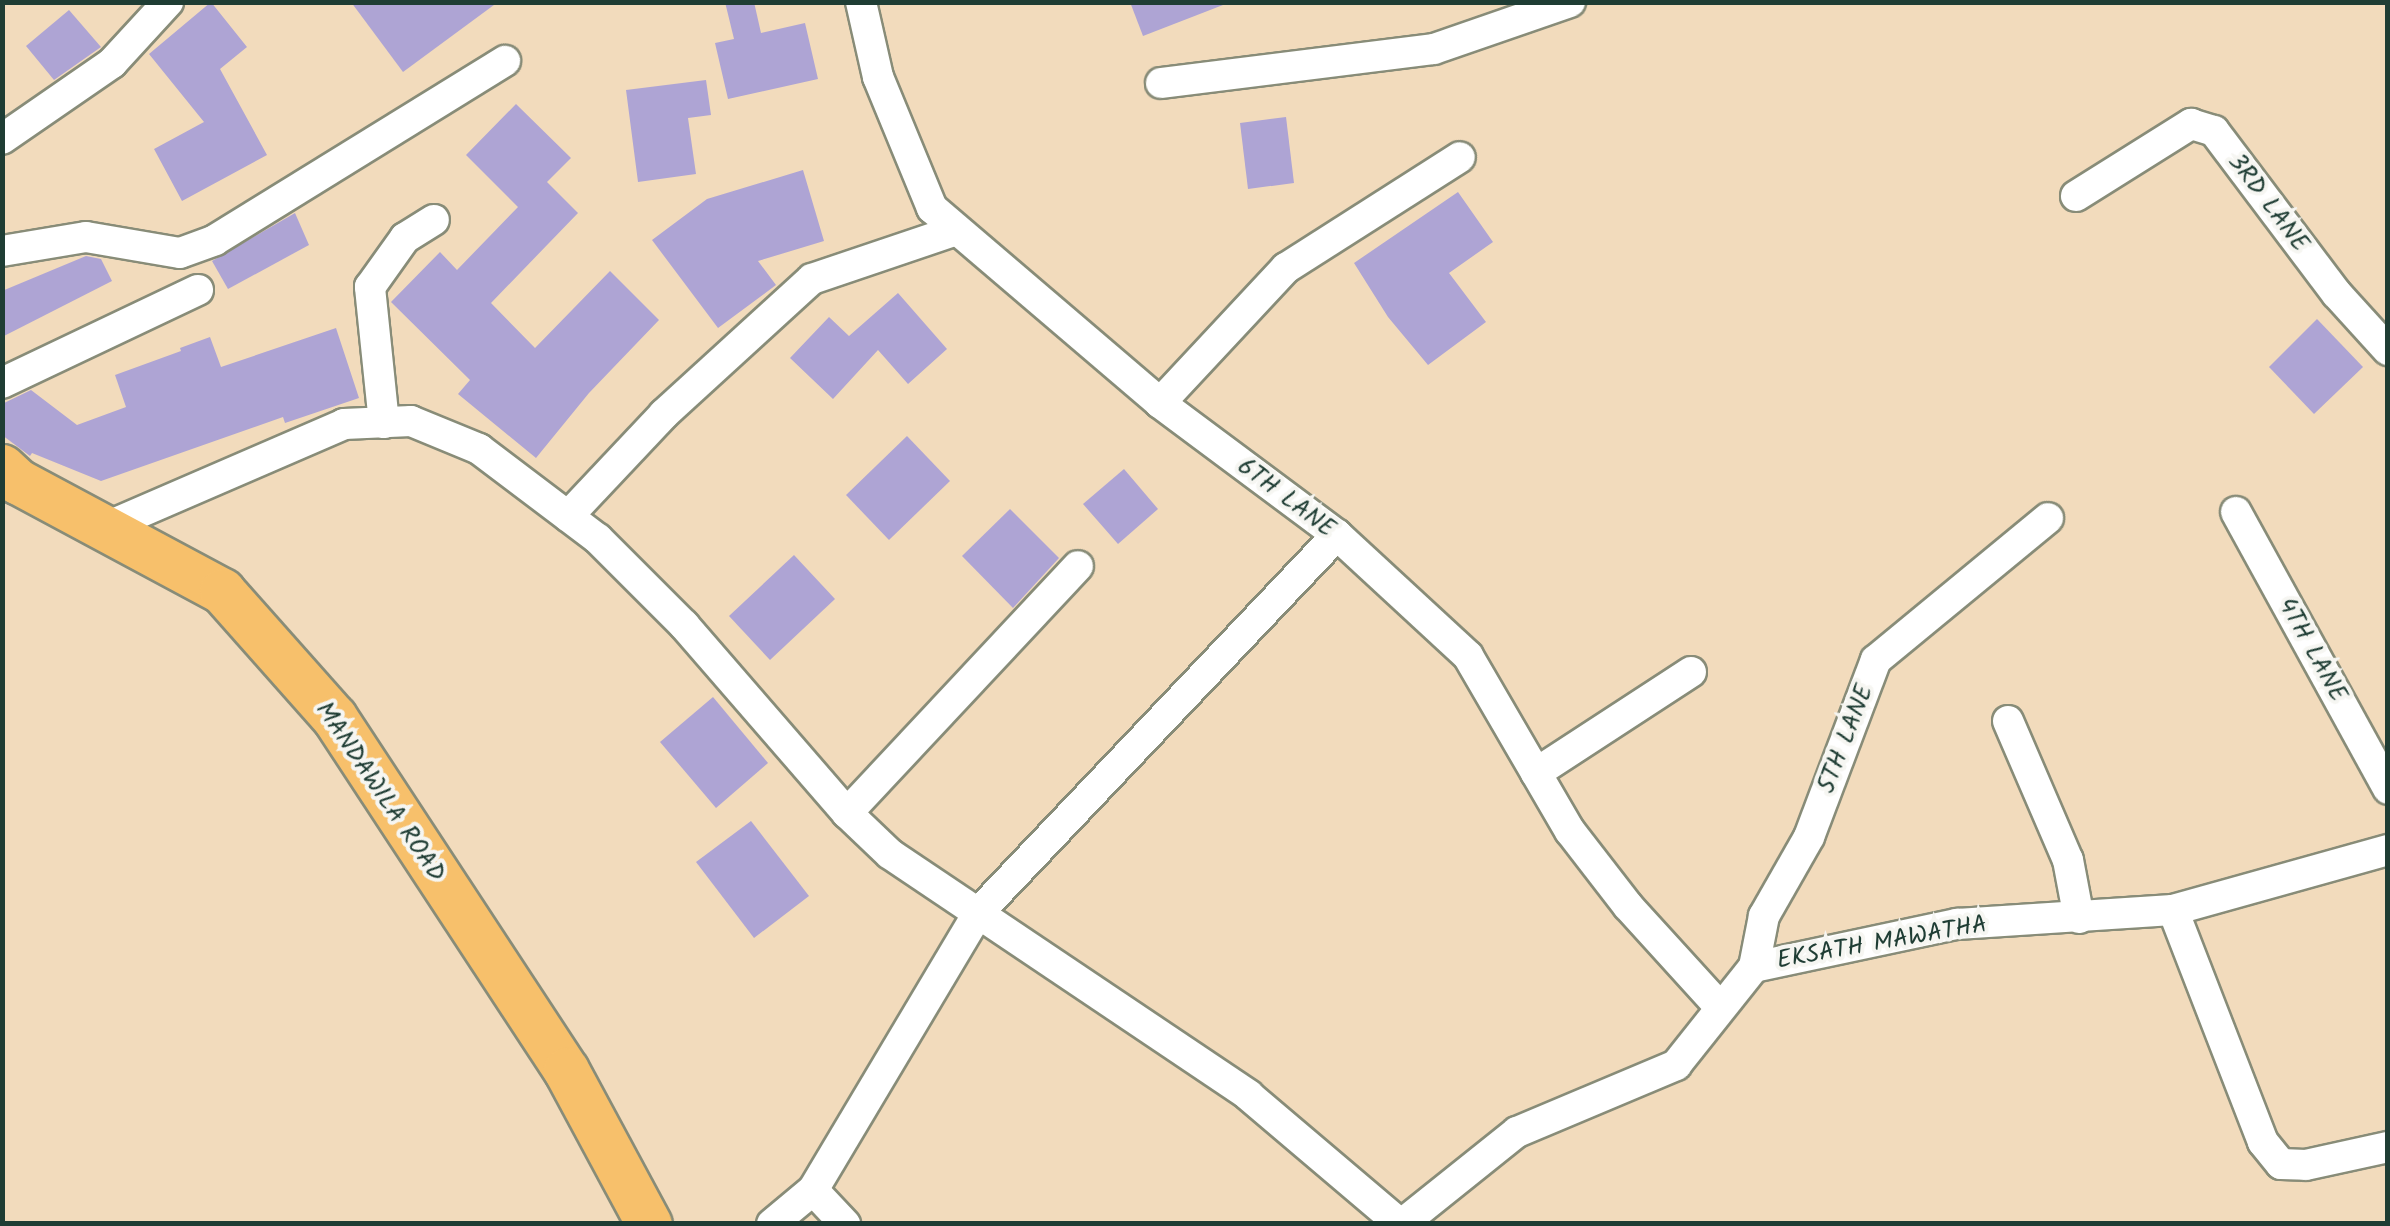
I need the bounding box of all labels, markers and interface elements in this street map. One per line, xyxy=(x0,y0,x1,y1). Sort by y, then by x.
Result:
street label: 3RD LANE xyxy=(2221,148,2315,258)
street label: 6TH LANE xyxy=(1231,452,1341,544)
street label: 4TH LANE xyxy=(2271,593,2353,707)
street label: 5TH LANE xyxy=(1812,680,1880,798)
street label: MANDAWILA ROAD xyxy=(309,696,451,888)
street label: EKSATH MAWATHA xyxy=(1775,910,1989,976)

